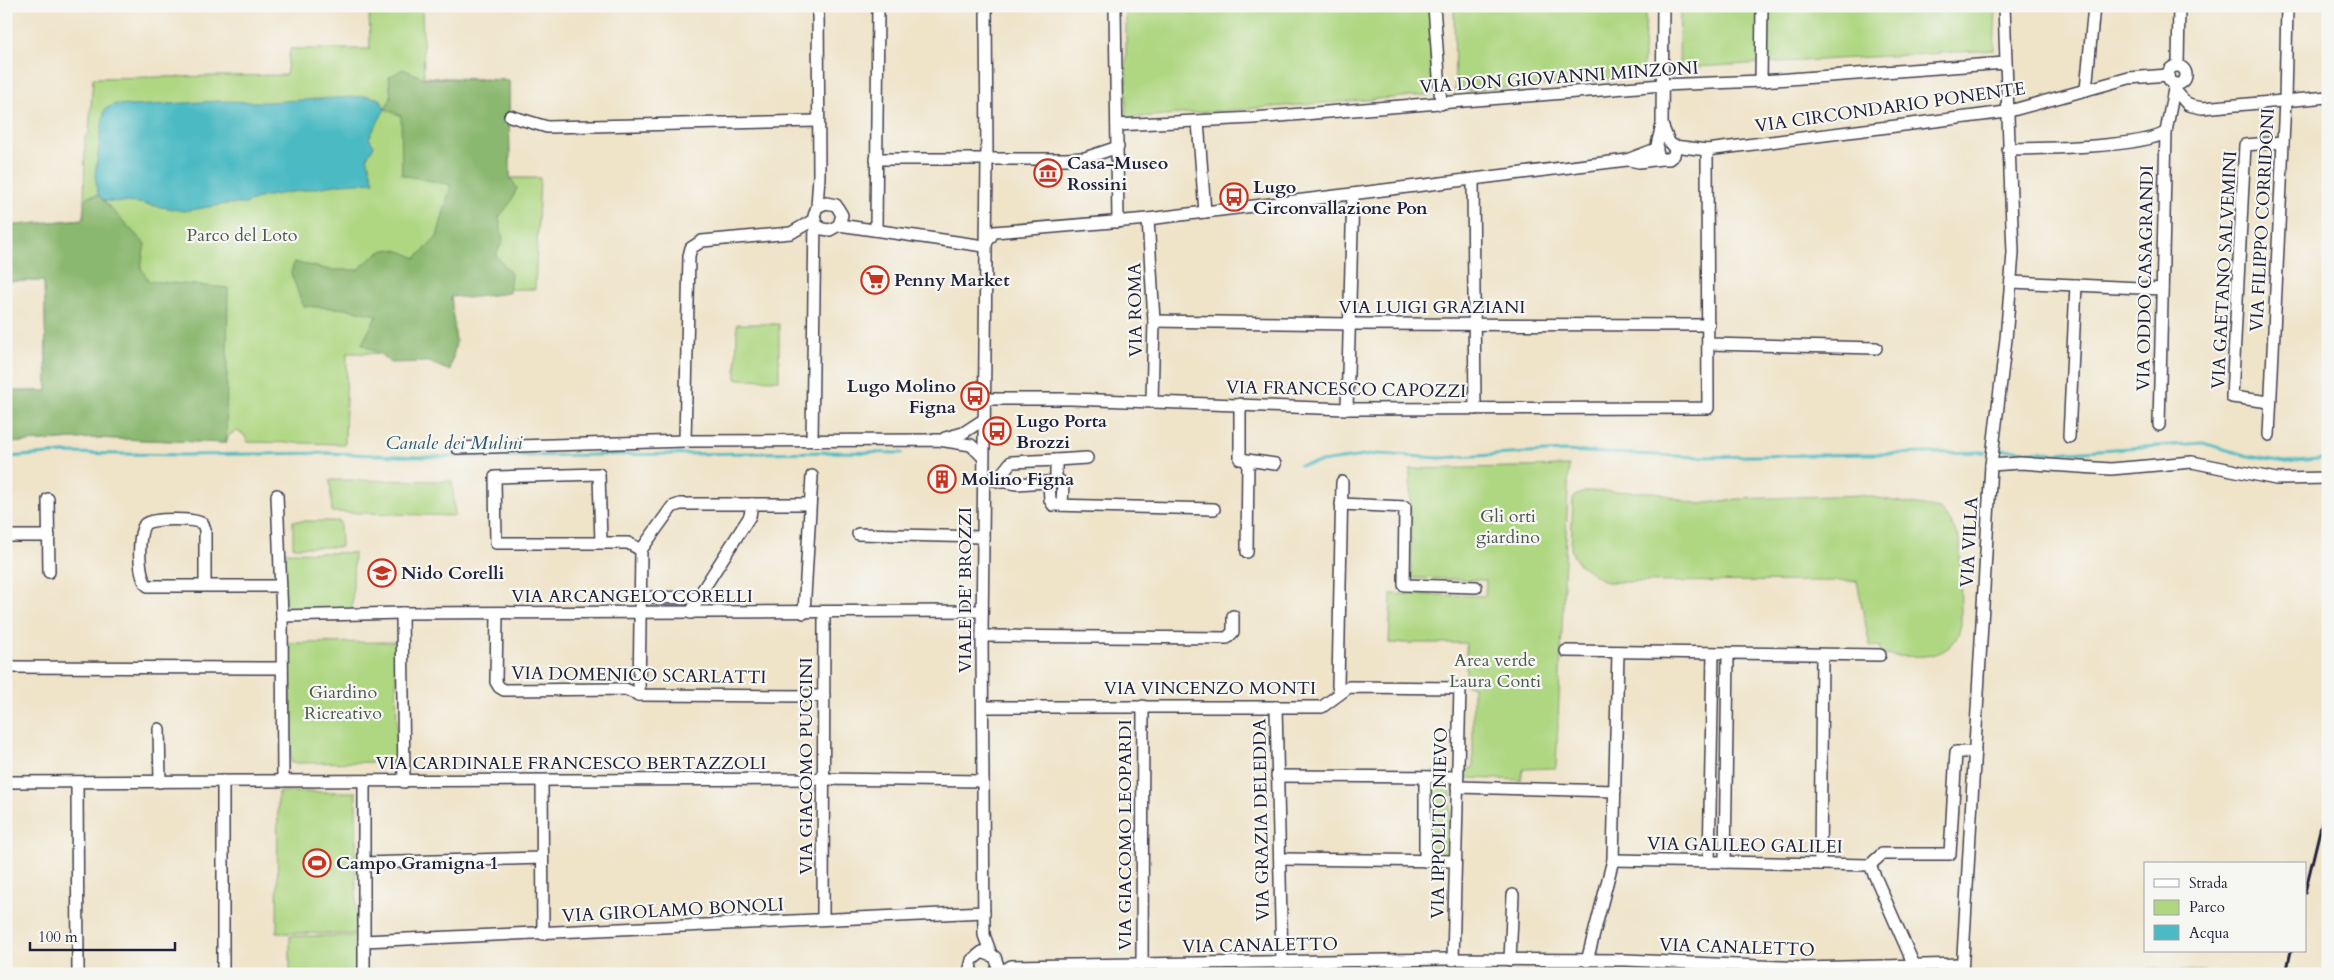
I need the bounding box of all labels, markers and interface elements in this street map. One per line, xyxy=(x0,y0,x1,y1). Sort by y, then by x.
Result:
street label: VIA DON GIOVANNI MINZONI xyxy=(1419,55,1699,100)
street label: VIA CIRCONDARIO PONENTE xyxy=(1753,76,2027,139)
street label: VIA FILIPPO CORRIDONI xyxy=(2244,107,2281,333)
street label: VIA GAETANO SALVEMINI xyxy=(2206,150,2243,390)
place label: Casa-Museo Rossini xyxy=(1067,151,1168,197)
museum icon: Casa-Museo Rossini xyxy=(1033,158,1063,188)
street label: VIA ODDO CASAGRANDI xyxy=(2131,165,2160,391)
place label: Lugo Circonvallazione Pon xyxy=(1253,175,1428,221)
bus stop icon: Lugo Circonvallazione Pon xyxy=(1219,182,1249,212)
park label: Parco del Loto xyxy=(187,223,298,248)
street label: VIA ROMA xyxy=(1122,262,1149,358)
supermarket icon: Penny Market xyxy=(860,265,890,295)
place label: Penny Market xyxy=(894,268,1010,293)
street label: VIA LUIGI GRAZIANI xyxy=(1339,295,1525,320)
place label: Lugo Molino Figna xyxy=(847,374,956,420)
street label: VIA FRANCESCO CAPOZZI xyxy=(1226,375,1466,404)
bus stop icon: Lugo Molino Figna xyxy=(960,381,990,411)
place label: Lugo Porta Brozzi xyxy=(1016,409,1107,455)
bus stop icon: Lugo Porta Brozzi xyxy=(982,416,1012,446)
water label: Canale dei Mulini xyxy=(386,430,523,456)
building icon: Molino Figna xyxy=(927,464,957,494)
place label: Molino Figna xyxy=(961,467,1074,492)
street label: VIA VILLA xyxy=(1955,496,1984,588)
park label: Gli orti giardino xyxy=(1476,504,1540,550)
street label: VIALE DE' BROZZI xyxy=(953,507,978,673)
school or university icon: Nido Corelli xyxy=(367,558,397,588)
place label: Nido Corelli xyxy=(401,561,504,586)
street label: VIA ARCANGELO CORELLI xyxy=(511,584,753,609)
park label: Area verde Laura Conti xyxy=(1449,648,1541,694)
street label: VIA GIACOMO PUCCINI xyxy=(794,657,819,875)
street label: VIA DOMENICO SCARLATTI xyxy=(511,661,767,690)
street label: VIA VINCENZO MONTI xyxy=(1104,676,1316,701)
park label: Giardino Ricreativo xyxy=(304,680,382,726)
street label: VIA GRAZIA DELEDDA xyxy=(1247,718,1276,922)
street label: VIA GIACOMO LEOPARDI xyxy=(1113,719,1138,951)
street label: VIA IPPOLITO NIEVO xyxy=(1425,727,1454,919)
street label: VIA CARDINALE FRANCESCO BERTAZZOLI xyxy=(376,751,766,776)
street label: VIA GALILEO GALILEI xyxy=(1647,831,1843,860)
sports icon: Campo Gramigna 1 xyxy=(302,848,332,878)
place label: Campo Gramigna 1 xyxy=(336,851,499,876)
legend xyxy=(2144,862,2306,952)
text: Strada xyxy=(2189,873,2228,893)
street label: VIA GIROLAMO BONOLI xyxy=(561,892,785,929)
text: Parco xyxy=(2189,897,2225,917)
scale bar xyxy=(30,920,175,952)
text: Acqua xyxy=(2189,923,2230,943)
text: 100 m xyxy=(38,927,78,947)
street label: VIA CANALETTO xyxy=(1182,932,1338,959)
street label: VIA CANALETTO xyxy=(1659,932,1815,963)

